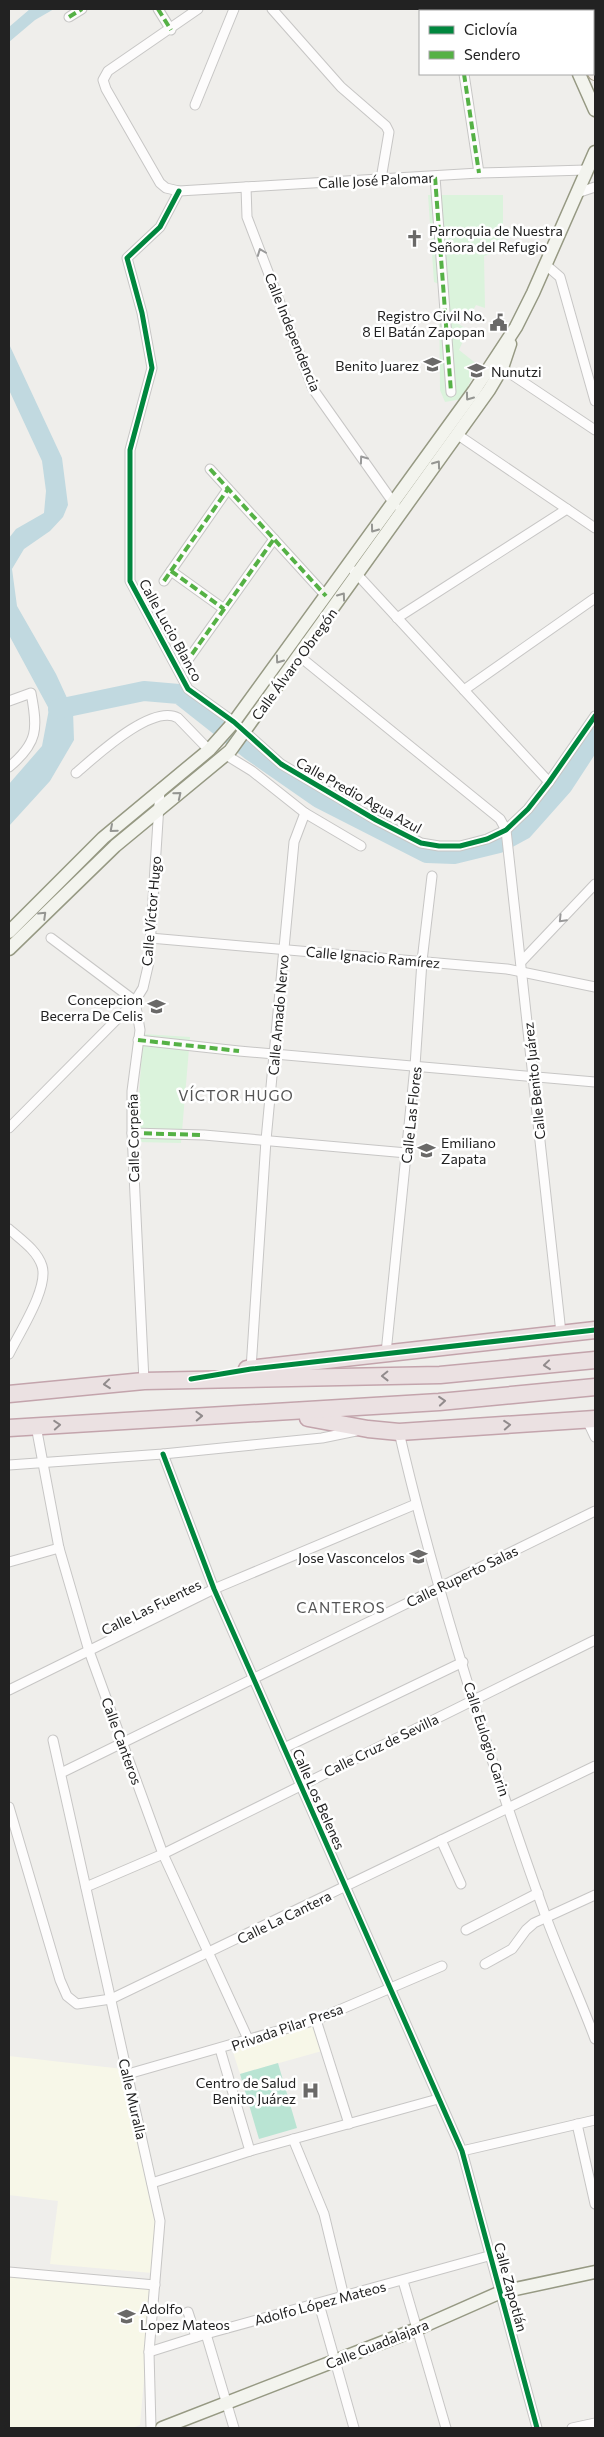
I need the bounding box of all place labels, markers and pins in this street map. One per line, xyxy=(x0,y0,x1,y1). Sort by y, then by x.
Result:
place label: Parroquia de Nuestra Señora del Refugio xyxy=(429,222,563,255)
church icon: Parroquia de Nuestra Señora del Refugio xyxy=(405,228,425,248)
place label: Registro Civil No. 8 El Batán Zapopan xyxy=(362,307,485,340)
public building icon: Registro Civil No. 8 El Batán Zapopan xyxy=(489,313,509,333)
school or university icon: Benito Juarez xyxy=(423,355,443,375)
place label: Benito Juarez xyxy=(335,357,419,374)
school or university icon: Nunutzi xyxy=(467,361,487,381)
place label: Nunutzi xyxy=(491,363,542,380)
place label: Concepcion Becerra De Celis xyxy=(40,991,143,1024)
school or university icon: Concepcion Becerra De Celis xyxy=(147,997,167,1017)
place label: Emiliano Zapata xyxy=(441,1134,496,1167)
school or university icon: Emiliano Zapata xyxy=(417,1140,437,1160)
school or university icon: Jose Vasconcelos xyxy=(409,1547,429,1567)
place label: Jose Vasconcelos xyxy=(298,1549,405,1566)
place label: Centro de Salud Benito Juárez xyxy=(196,2074,296,2107)
hospital icon: Centro de Salud Benito Juárez xyxy=(300,2080,320,2100)
place label: Adolfo Lopez Mateos xyxy=(140,2300,230,2333)
school or university icon: Adolfo Lopez Mateos xyxy=(116,2306,136,2326)

